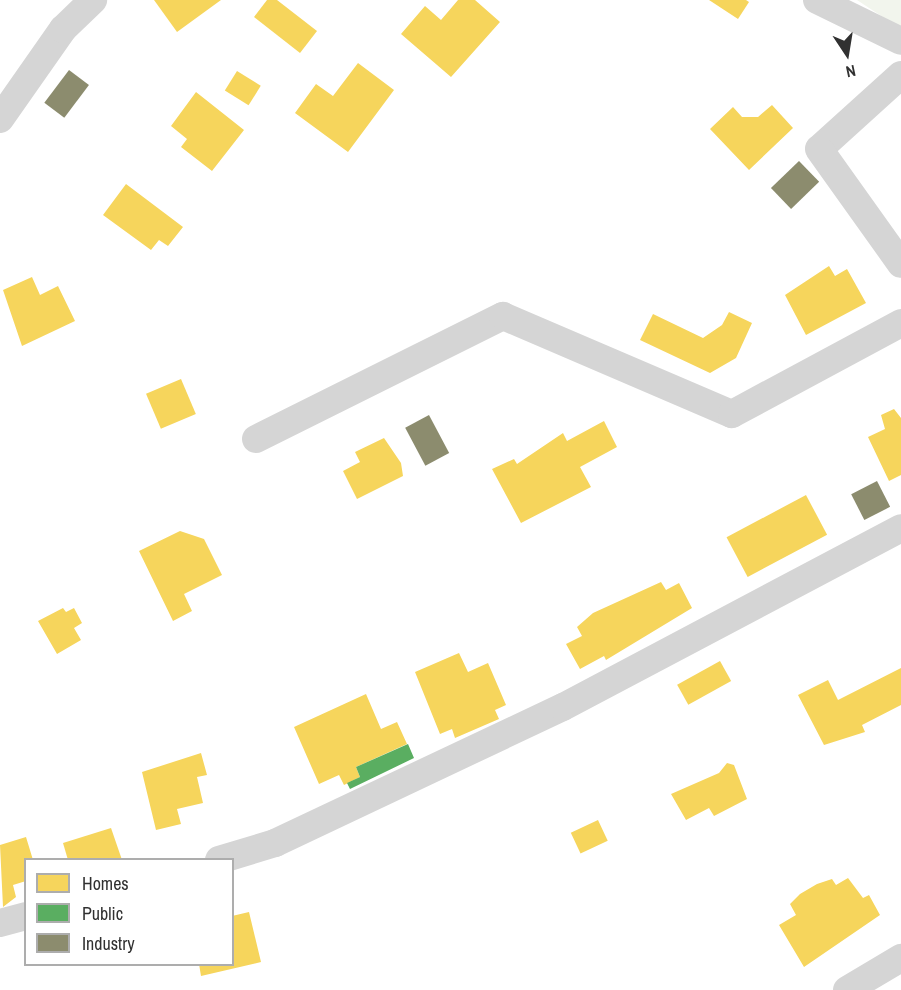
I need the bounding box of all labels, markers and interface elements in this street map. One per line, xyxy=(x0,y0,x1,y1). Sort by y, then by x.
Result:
north arrow xyxy=(817,24,877,84)
text: N xyxy=(844,60,858,83)
legend xyxy=(24,858,234,966)
text: Homes xyxy=(82,871,129,896)
text: Public xyxy=(82,901,123,926)
text: Industry xyxy=(82,931,135,956)

